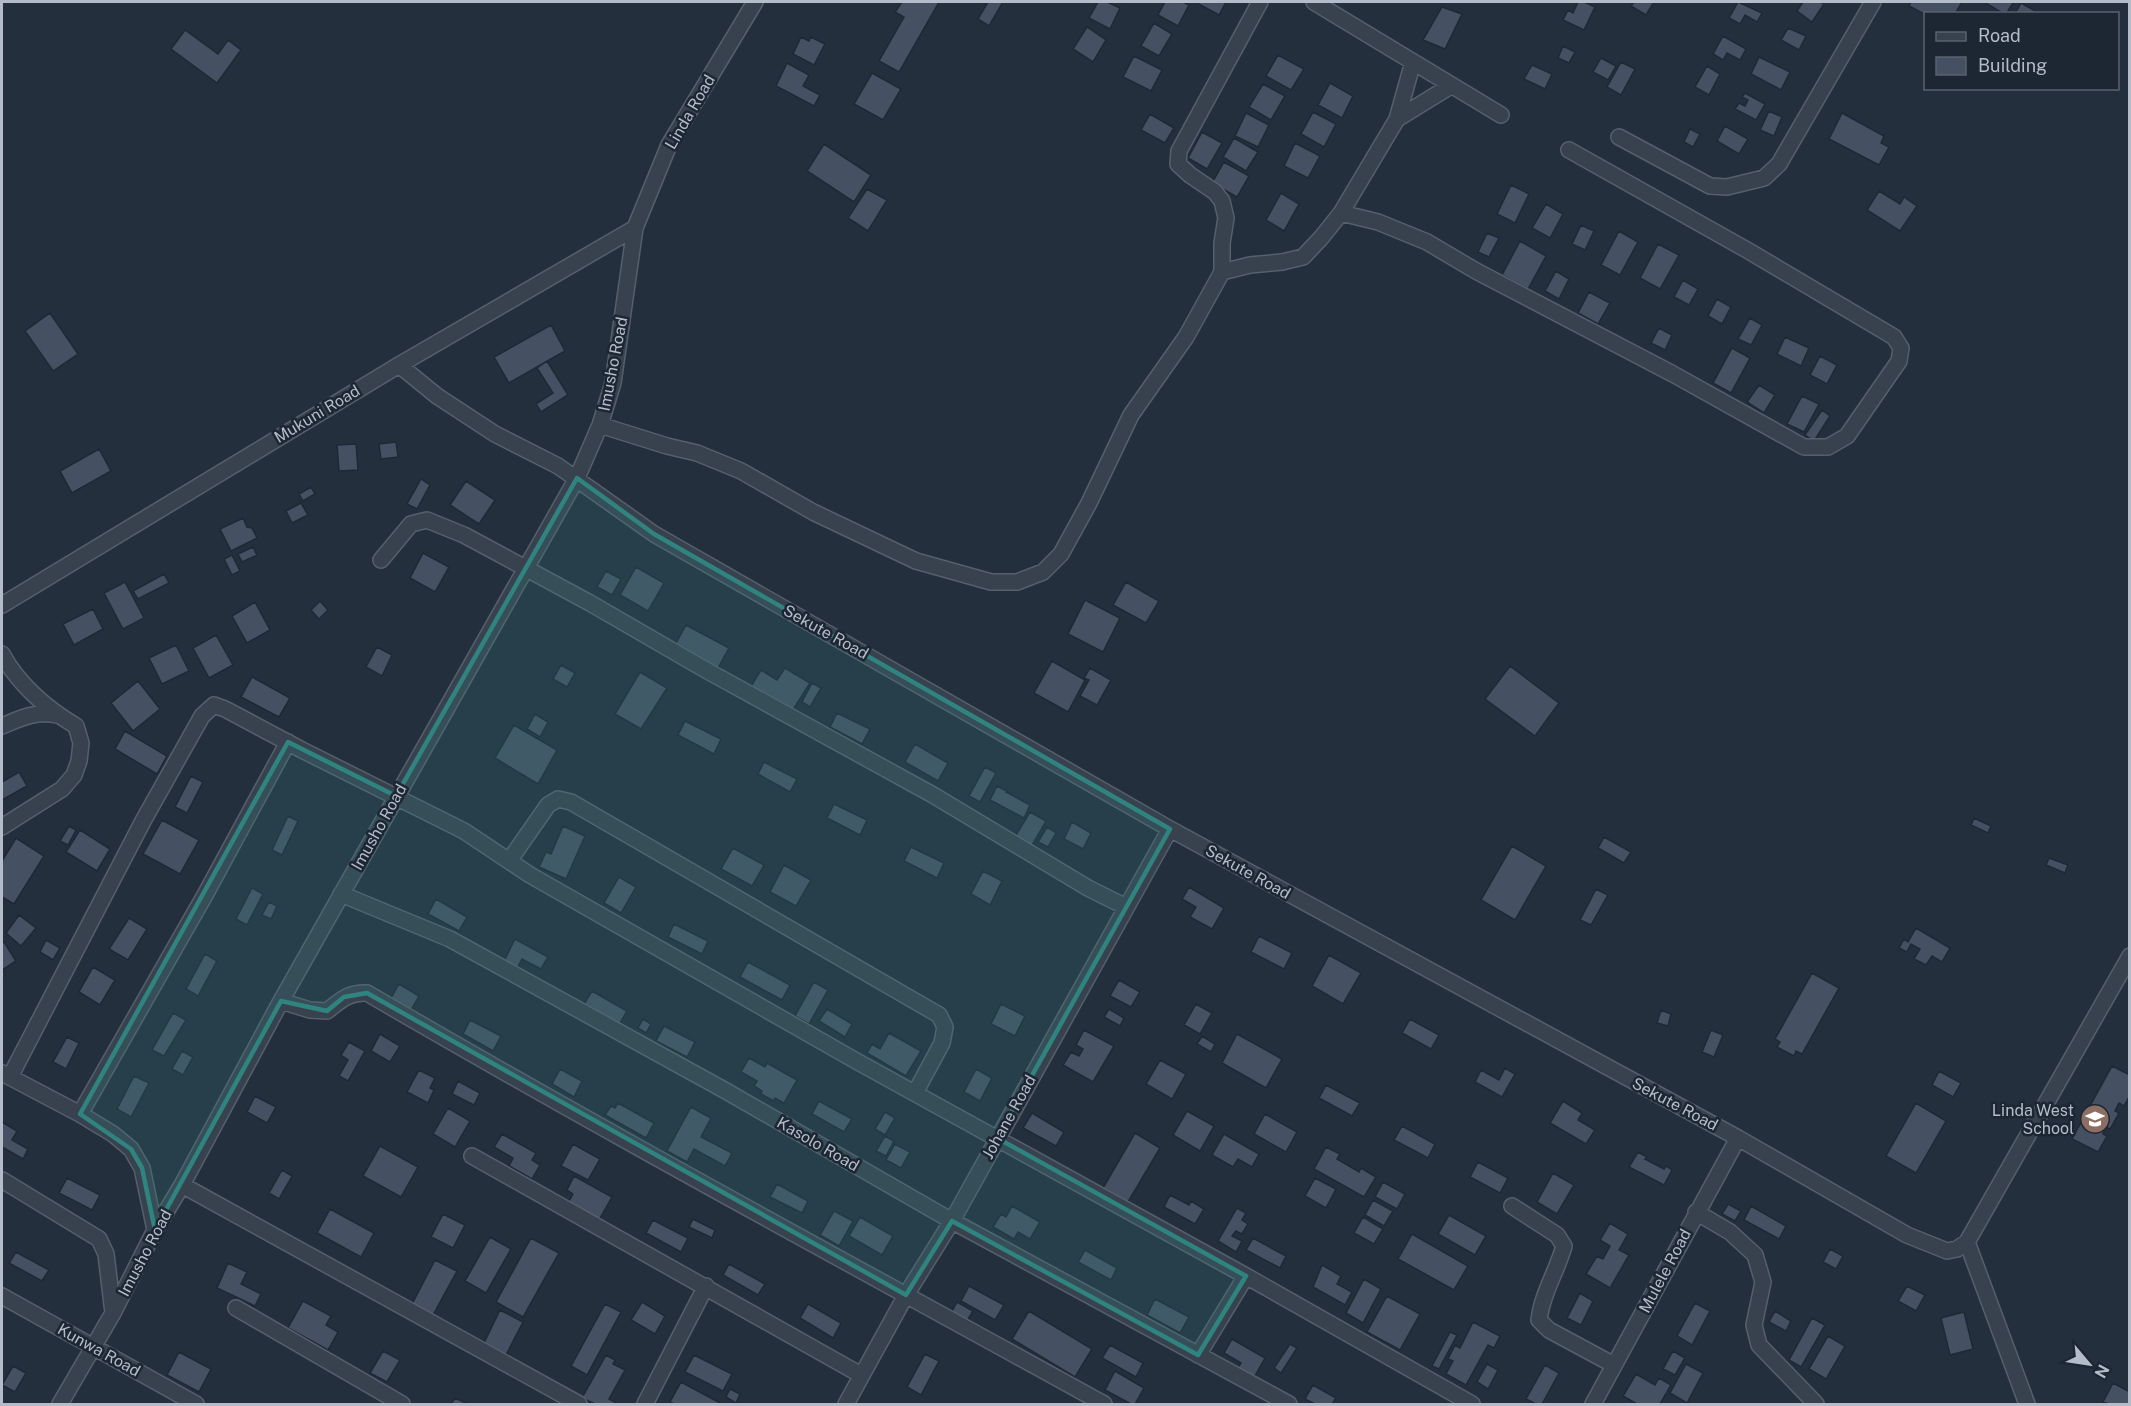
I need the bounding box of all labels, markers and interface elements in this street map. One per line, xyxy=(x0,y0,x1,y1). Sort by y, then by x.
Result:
legend xyxy=(1924,12,2119,90)
text: Road xyxy=(1978,25,2021,46)
text: Building xyxy=(1978,55,2047,76)
street label: Linda Road xyxy=(661,71,719,153)
street label: Imusho Road xyxy=(595,315,631,413)
street label: Mukuni Road xyxy=(271,381,363,447)
street label: Sekute Road xyxy=(780,601,872,663)
street label: Imusho Road xyxy=(347,781,411,873)
street label: Sekute Road xyxy=(1202,841,1294,903)
street label: Johane Road xyxy=(978,1072,1040,1162)
street label: Sekute Road xyxy=(1629,1073,1721,1135)
place label: Linda West School xyxy=(1992,1101,2074,1138)
school or university icon: Linda West School xyxy=(2079,1103,2111,1135)
street label: Kasolo Road xyxy=(773,1113,863,1175)
street label: Imusho Road xyxy=(114,1206,176,1300)
street label: Mulele Road xyxy=(1635,1226,1695,1316)
street label: Kunwa Road xyxy=(54,1319,144,1381)
north arrow xyxy=(2059,1334,2119,1394)
text: N xyxy=(2090,1361,2113,1381)

